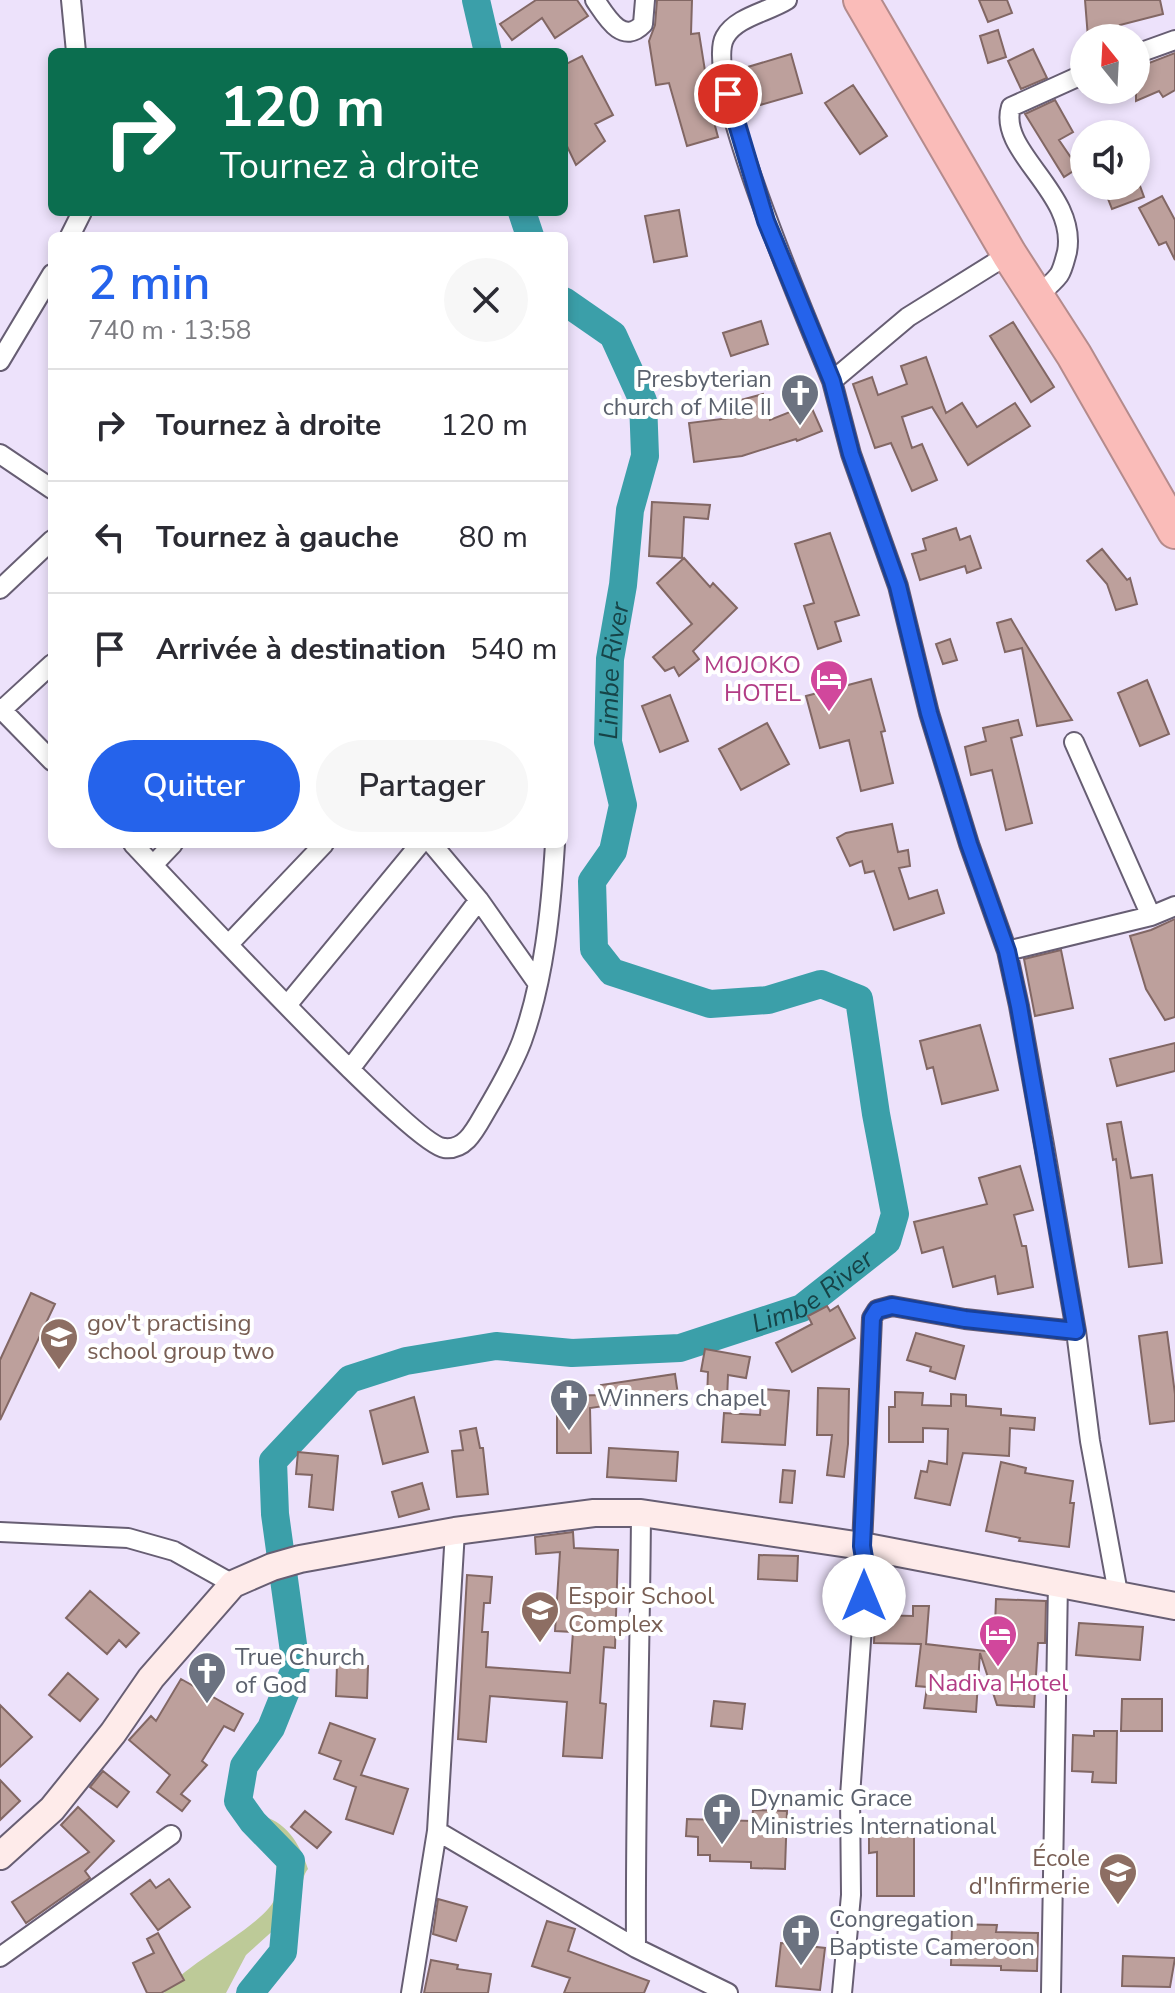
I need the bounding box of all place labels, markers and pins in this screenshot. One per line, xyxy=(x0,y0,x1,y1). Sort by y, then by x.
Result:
pin xyxy=(694,60,762,128)
place label: Presbyterian church of Mile II xyxy=(603,363,772,423)
church icon: Presbyterian church of Mile II xyxy=(779,372,821,427)
place label: MOJOKO HOTEL xyxy=(704,649,801,709)
hotel icon: MOJOKO HOTEL xyxy=(808,658,850,713)
place label: gov't practising school group two xyxy=(87,1307,275,1367)
school or university icon: gov't practising school group two xyxy=(38,1316,80,1371)
church icon: Winners chapel xyxy=(548,1377,590,1432)
place label: Winners chapel xyxy=(597,1382,767,1414)
place label: Espoir School Complex xyxy=(568,1580,714,1640)
school or university icon: Espoir School Complex xyxy=(519,1589,561,1644)
hotel icon: Nadiva Hotel xyxy=(977,1613,1019,1668)
place label: True Church of God xyxy=(235,1641,365,1701)
church icon: True Church of God xyxy=(186,1650,228,1705)
place label: Nadiva Hotel xyxy=(928,1667,1068,1699)
place label: Dynamic Grace Ministries International xyxy=(750,1782,996,1842)
church icon: Dynamic Grace Ministries International xyxy=(701,1791,743,1846)
place label: École d'Infirmerie xyxy=(969,1842,1090,1902)
school or university icon: École d'Infirmerie xyxy=(1097,1851,1139,1906)
place label: Congregation Baptiste Cameroon xyxy=(829,1903,1035,1963)
church icon: Congregation Baptiste Cameroon xyxy=(780,1912,822,1967)

